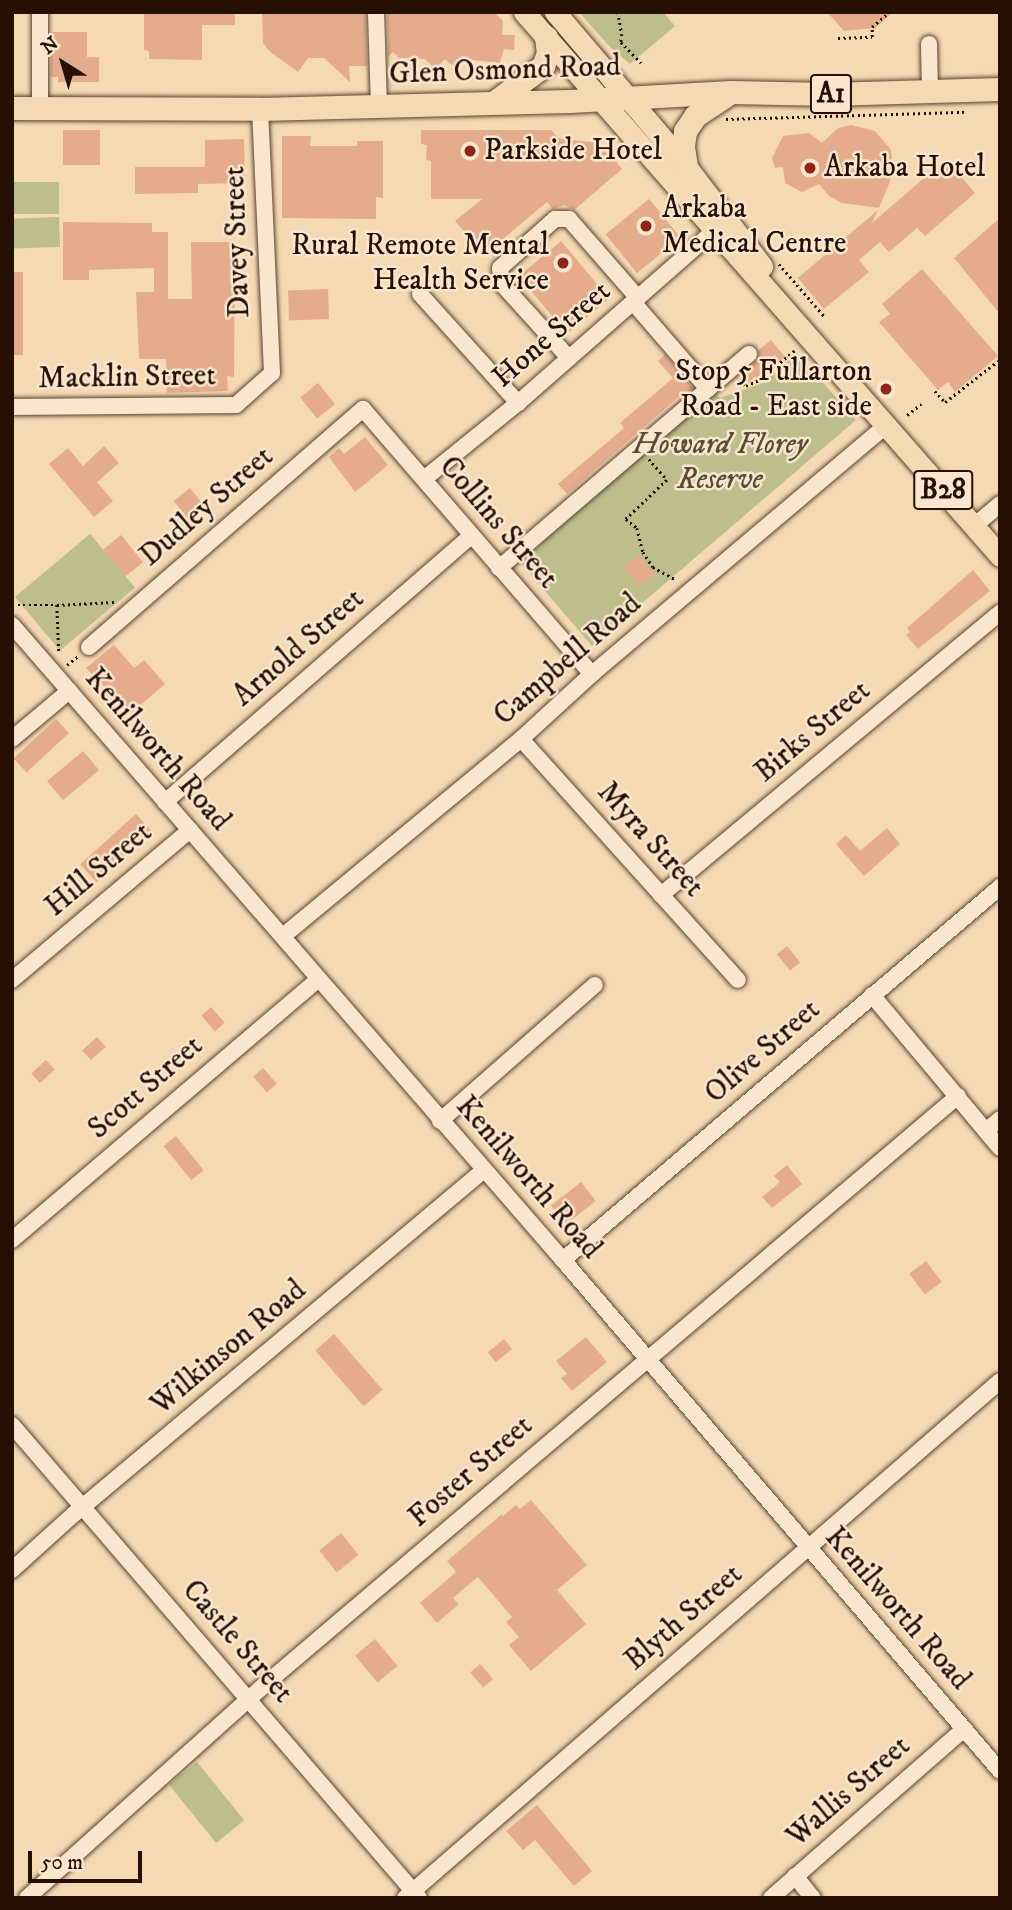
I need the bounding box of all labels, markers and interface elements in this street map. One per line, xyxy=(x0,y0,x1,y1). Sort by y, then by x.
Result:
north arrow xyxy=(28,28,98,98)
text: N xyxy=(37,32,63,60)
street label: Glen Osmond Road xyxy=(389,49,621,93)
road number: A1 xyxy=(808,70,854,119)
place label: Parkside Hotel xyxy=(484,133,662,169)
marker: Parkside Hotel xyxy=(462,143,478,159)
place label: Arkaba Hotel xyxy=(824,150,985,186)
marker: Arkaba Hotel xyxy=(802,160,818,176)
street label: Davey Street xyxy=(217,165,259,319)
place label: Arkaba Medical Centre xyxy=(662,191,846,262)
marker: Arkaba Medical Centre xyxy=(636,216,656,236)
place label: Rural Remote Mental Health Service xyxy=(291,228,549,298)
marker: Rural Remote Mental Health Service xyxy=(555,255,571,271)
street label: Hone Street xyxy=(486,274,618,396)
place label: Stop 5 Fullarton Road - East side xyxy=(675,354,872,424)
street label: Macklin Street xyxy=(38,358,216,398)
marker: Stop 5 Fullarton Road - East side xyxy=(878,381,894,397)
park label: Howard Florey Reserve xyxy=(633,427,807,498)
street label: Dudley Street xyxy=(133,439,281,575)
street label: Collins Street xyxy=(431,450,565,596)
road number: B28 xyxy=(913,466,973,514)
street label: Arnold Street xyxy=(226,581,372,715)
street label: Campbell Road xyxy=(487,586,649,734)
street label: Kenilworth Road xyxy=(76,661,238,839)
street label: Birks Street xyxy=(748,673,878,791)
street label: Myra Street xyxy=(589,775,711,905)
street label: Hill Street xyxy=(38,815,160,925)
street label: Olive Street xyxy=(698,992,828,1112)
street label: Scott Street xyxy=(81,1029,211,1147)
street label: Kenilworth Road xyxy=(447,1089,609,1267)
street label: Wilkinson Road xyxy=(144,1273,314,1423)
street label: Foster Street xyxy=(402,1408,540,1536)
street label: Kenilworth Road xyxy=(816,1520,978,1698)
street label: Blyth Street xyxy=(618,1557,750,1679)
street label: Castle Street xyxy=(174,1573,300,1711)
street label: Wallis Street xyxy=(780,1729,918,1855)
scale bar xyxy=(32,1836,145,1880)
text: 50 m xyxy=(41,1850,83,1876)

